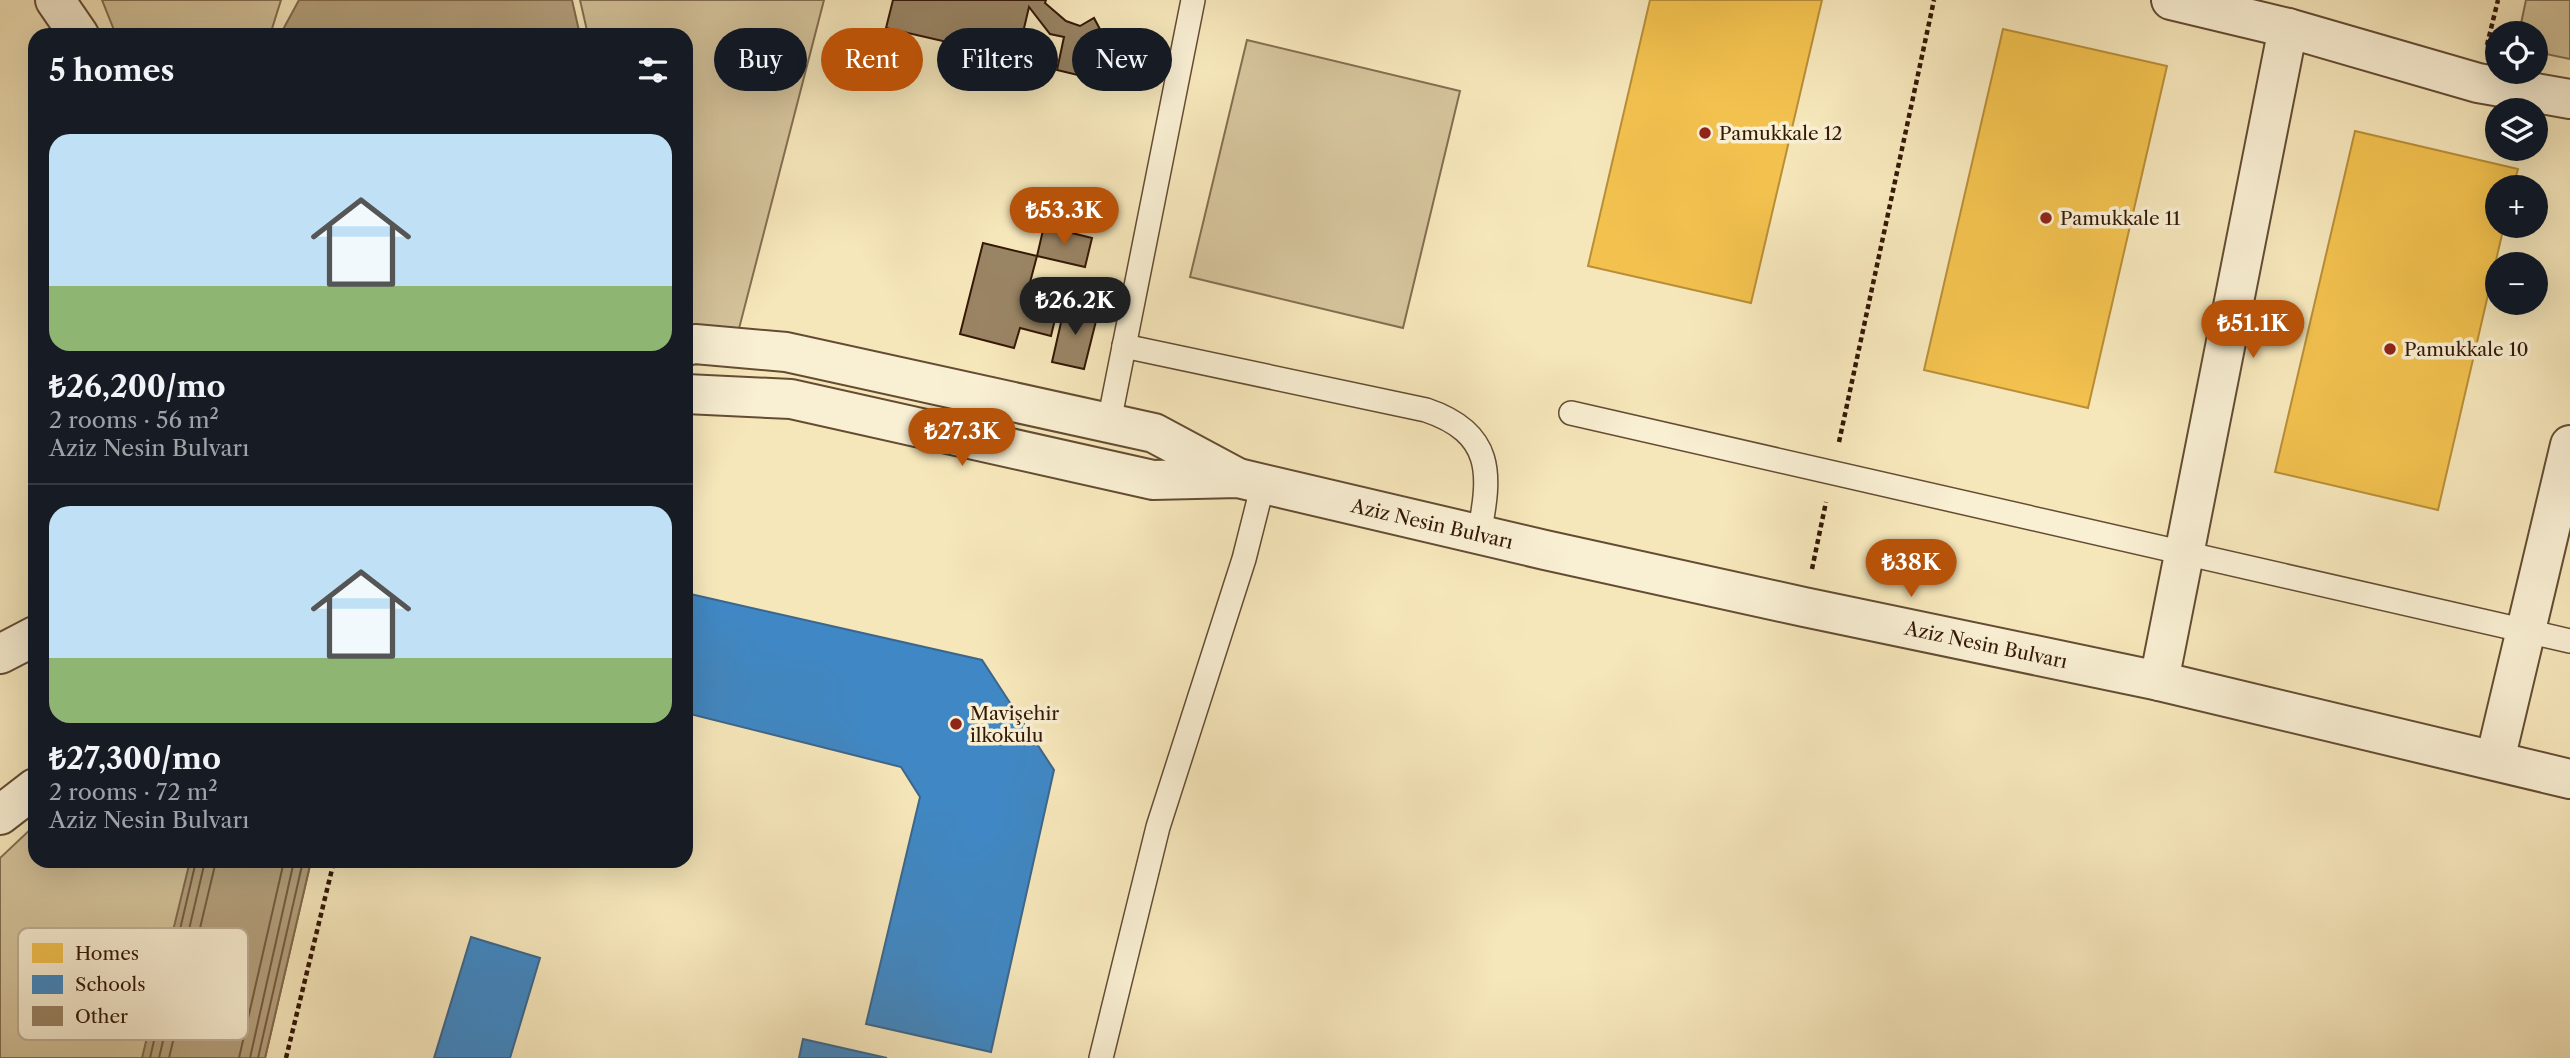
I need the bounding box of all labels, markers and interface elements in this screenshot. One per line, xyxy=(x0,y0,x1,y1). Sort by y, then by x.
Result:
map controls xyxy=(2485,21,2548,315)
button: locate xyxy=(2485,21,2548,84)
chip: Buy xyxy=(714,28,807,91)
chip: Rent xyxy=(821,28,923,91)
chip: Filters xyxy=(937,28,1058,91)
chip: New xyxy=(1072,28,1172,91)
icon: filters xyxy=(634,51,672,89)
text: 5 homes xyxy=(49,52,174,89)
button: layers xyxy=(2485,98,2548,161)
place label: Pamukkale 12 xyxy=(1719,122,1843,145)
marker: Pamukkale 12 xyxy=(1697,125,1713,141)
button: + xyxy=(2485,175,2548,238)
icon: home xyxy=(298,179,424,305)
pin: ₺53.3K xyxy=(1007,188,1121,247)
text: ₺53.3K xyxy=(1026,196,1102,224)
place label: Pamukkale 11 xyxy=(2060,207,2181,230)
marker: Pamukkale 11 xyxy=(2038,210,2054,226)
button: − xyxy=(2485,252,2548,315)
pin: ₺26.2K xyxy=(1018,278,1132,337)
text: ₺26.2K xyxy=(1036,286,1114,314)
pin: ₺51.1K xyxy=(2196,300,2310,360)
text: ₺51.1K xyxy=(2217,309,2289,337)
place label: Pamukkale 10 xyxy=(2404,338,2529,361)
marker: Pamukkale 10 xyxy=(2382,341,2398,357)
text: ₺26,200/mo xyxy=(49,368,226,405)
text: 2 rooms · 56 m² xyxy=(49,406,219,434)
pin: ₺27.3K xyxy=(905,408,1019,468)
text: ₺27.3K xyxy=(924,417,1000,445)
text: Aziz Nesin Bulvarı xyxy=(49,434,249,462)
street label: Aziz Nesin Bulvarı xyxy=(1348,494,1515,554)
pin: ₺38K xyxy=(1870,540,1952,599)
text: ₺38K xyxy=(1882,548,1940,576)
icon: home xyxy=(298,551,424,677)
street label: Aziz Nesin Bulvarı xyxy=(1902,616,2069,673)
place label: Mavişehir ilkokulu xyxy=(970,702,1059,747)
marker: Mavişehir ilkokulu xyxy=(948,716,964,732)
text: ₺27,300/mo xyxy=(49,740,221,777)
text: 2 rooms · 72 m² xyxy=(49,778,218,806)
text: Aziz Nesin Bulvarı xyxy=(49,806,249,834)
legend xyxy=(18,928,248,1040)
text: Homes xyxy=(75,942,139,965)
text: Schools xyxy=(75,973,145,996)
text: Other xyxy=(75,1005,128,1028)

